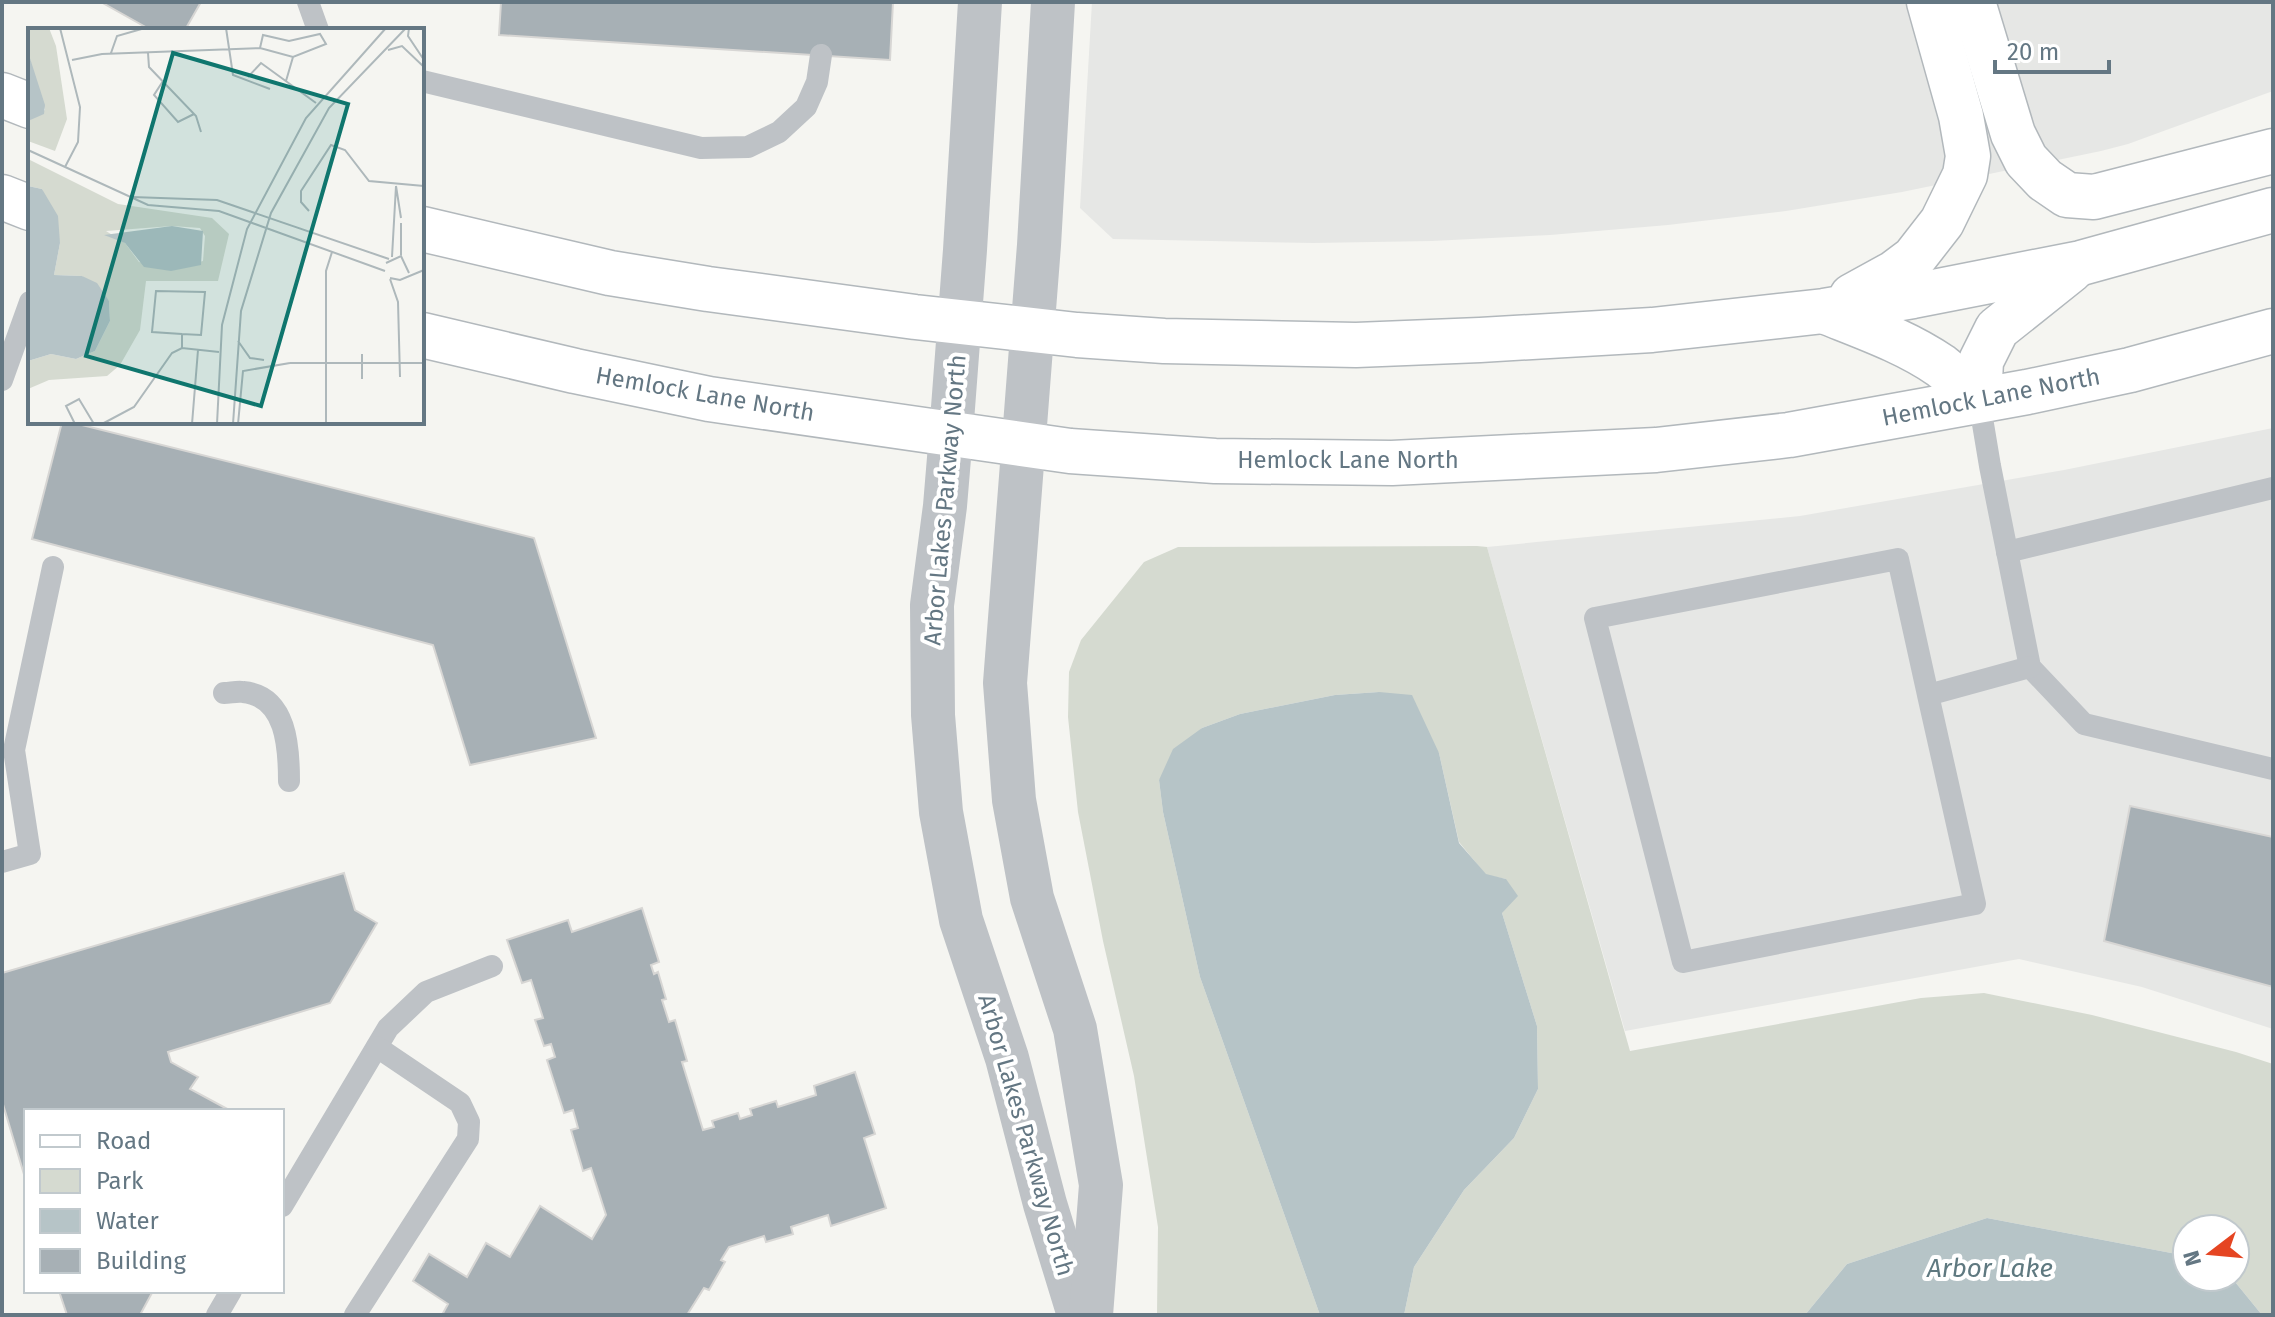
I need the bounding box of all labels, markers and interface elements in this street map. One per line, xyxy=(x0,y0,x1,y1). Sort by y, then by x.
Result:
scale bar xyxy=(1995,24,2109,74)
inset map xyxy=(28,28,424,424)
text: 20 m xyxy=(2007,38,2059,66)
street label: Arbor Lakes Parkway North xyxy=(918,353,972,647)
street label: Hemlock Lane North xyxy=(593,361,817,427)
street label: Hemlock Lane North xyxy=(1880,362,2102,432)
street label: Hemlock Lane North xyxy=(1237,446,1459,474)
street label: Arbor Lakes Parkway North xyxy=(972,991,1080,1279)
legend xyxy=(24,1109,284,1293)
text: Road xyxy=(96,1127,151,1155)
text: Park xyxy=(96,1167,144,1195)
text: Water xyxy=(96,1207,160,1235)
north arrow xyxy=(2171,1213,2251,1293)
text: Building xyxy=(96,1247,186,1275)
text: N xyxy=(2177,1248,2207,1269)
water label: Arbor Lake xyxy=(1926,1253,2053,1284)

